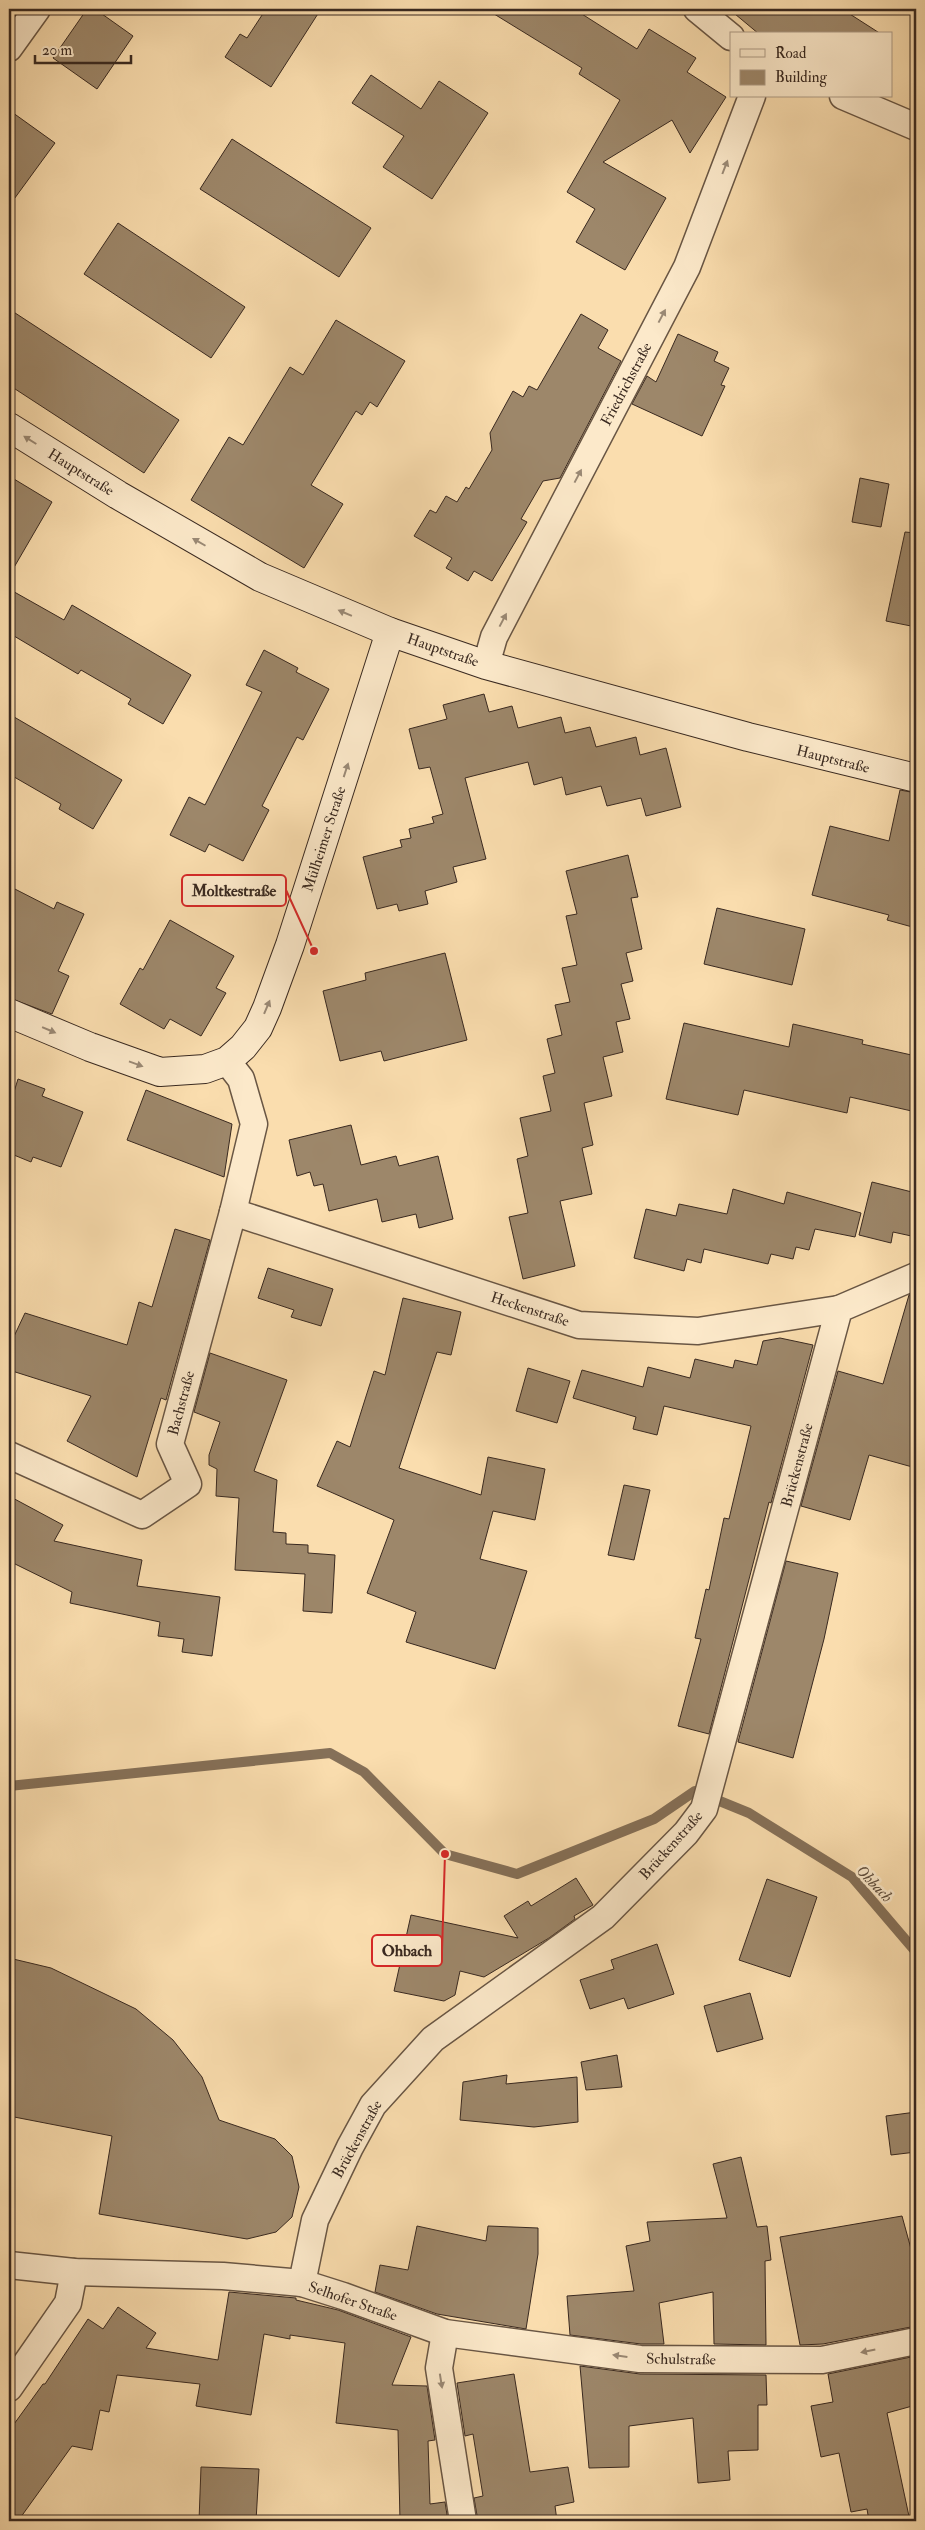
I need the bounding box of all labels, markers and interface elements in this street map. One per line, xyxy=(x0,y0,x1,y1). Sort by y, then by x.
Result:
scale bar xyxy=(35,32,131,64)
legend xyxy=(730,32,892,98)
text: 20 m xyxy=(42,41,72,60)
text: Road xyxy=(775,44,807,63)
text: Building xyxy=(775,68,827,87)
one-way arrow xyxy=(721,159,729,174)
one-way arrow xyxy=(658,309,666,323)
street label: Friedrichstraße xyxy=(597,339,656,429)
one-way arrow xyxy=(24,435,37,445)
street label: Hauptstraße xyxy=(43,445,117,501)
one-way arrow xyxy=(574,468,582,483)
one-way arrow xyxy=(193,537,206,546)
one-way arrow xyxy=(338,609,352,617)
one-way arrow xyxy=(499,612,507,627)
street label: Hauptstraße xyxy=(404,629,481,673)
street label: Hauptstraße xyxy=(794,741,871,779)
one-way arrow xyxy=(343,763,350,778)
street label: Mülheimer Straße xyxy=(298,784,350,894)
callout: Moltkestraße xyxy=(182,875,286,906)
text: Moltkestraße xyxy=(191,881,277,901)
one-way arrow xyxy=(263,999,271,1014)
one-way arrow xyxy=(42,1026,56,1034)
one-way arrow xyxy=(129,1060,144,1068)
street label: Heckenstraße xyxy=(488,1288,572,1331)
street label: Bachstraße xyxy=(164,1369,199,1437)
street label: Brückenstraße xyxy=(777,1421,818,1509)
street label: Brückenstraße xyxy=(635,1807,707,1884)
water label: Ohbach xyxy=(852,1861,897,1907)
callout: Ohbach xyxy=(372,1935,442,1966)
text: Ohbach xyxy=(382,1941,433,1961)
street label: Brückenstraße xyxy=(328,2097,387,2182)
street label: Selhofer Straße xyxy=(306,2277,400,2326)
one-way arrow xyxy=(861,2347,876,2355)
street label: Schulstraße xyxy=(646,2349,716,2370)
one-way arrow xyxy=(611,2352,627,2360)
one-way arrow xyxy=(438,2373,446,2389)

